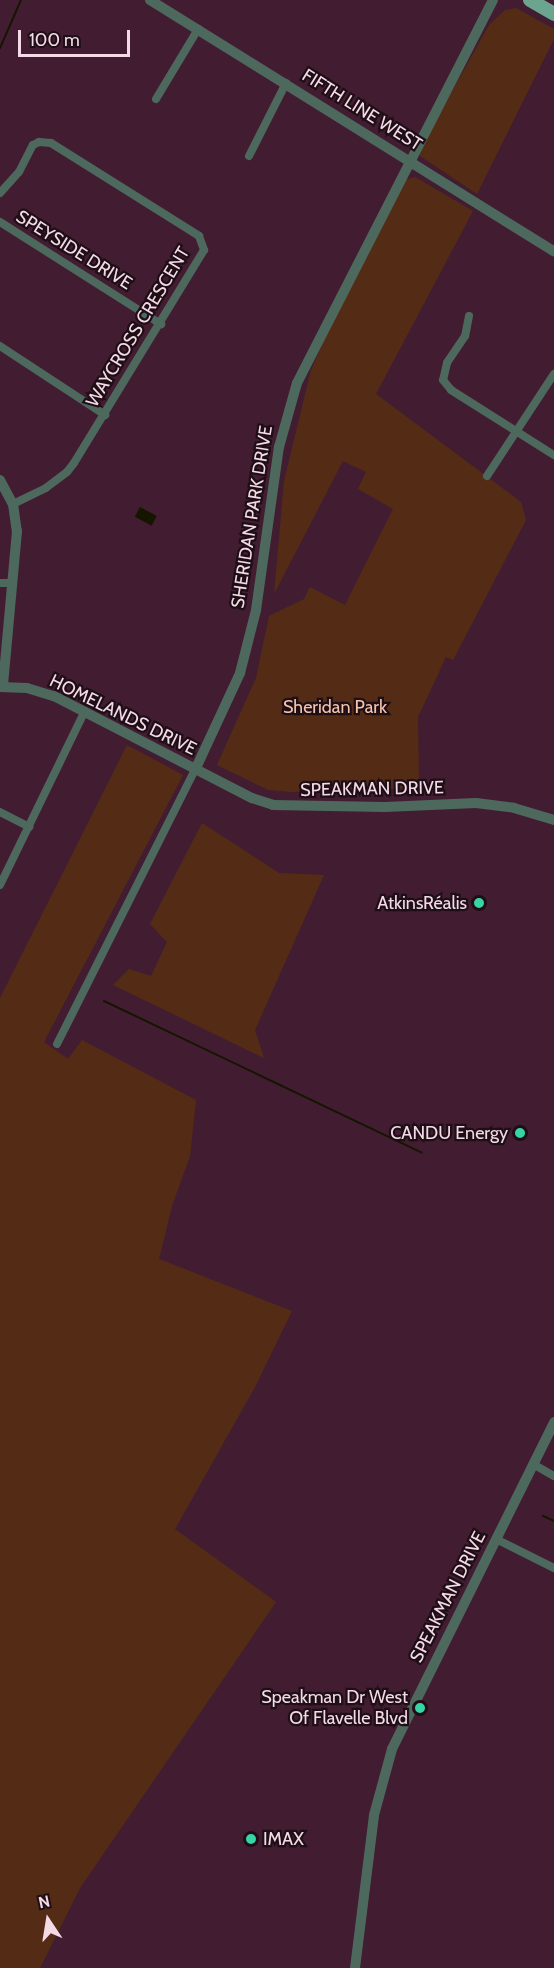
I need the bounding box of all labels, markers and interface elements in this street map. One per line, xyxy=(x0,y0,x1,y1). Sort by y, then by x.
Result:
scale bar xyxy=(21,18,134,56)
text: 100 m xyxy=(29,29,80,51)
street label: FIFTH LINE WEST xyxy=(298,64,426,156)
street label: SPEYSIDE DRIVE xyxy=(12,206,136,294)
street label: WAYCROSS CRESCENT xyxy=(82,243,194,411)
street label: SHERIDAN PARK DRIVE xyxy=(227,424,277,610)
street label: HOMELANDS DRIVE xyxy=(46,670,200,760)
park label: Sheridan Park xyxy=(283,696,387,718)
street label: SPEAKMAN DRIVE xyxy=(300,777,444,801)
place label: AtkinsRéalis xyxy=(377,892,467,914)
marker: AtkinsRéalis xyxy=(472,896,486,910)
place label: CANDU Energy xyxy=(390,1122,508,1144)
marker: CANDU Energy xyxy=(513,1126,527,1140)
street label: SPEAKMAN DRIVE xyxy=(406,1528,490,1666)
place label: Speakman Dr West Of Flavelle Blvd xyxy=(261,1687,408,1730)
marker: Speakman Dr West Of Flavelle Blvd xyxy=(413,1701,427,1715)
place label: IMAX xyxy=(263,1828,304,1850)
marker: IMAX xyxy=(244,1832,258,1846)
north arrow xyxy=(18,1890,78,1950)
text: N xyxy=(37,1891,52,1912)

